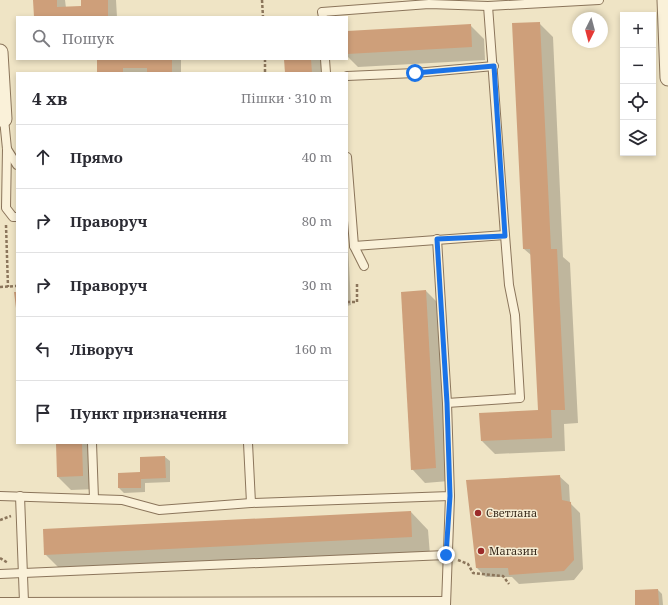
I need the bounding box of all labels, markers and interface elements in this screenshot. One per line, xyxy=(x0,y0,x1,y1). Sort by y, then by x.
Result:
north arrow xyxy=(572,12,608,48)
map controls xyxy=(620,12,656,156)
button: + xyxy=(620,12,656,48)
search box xyxy=(16,16,348,60)
icon: search xyxy=(30,27,52,49)
text: Пошук xyxy=(62,28,114,48)
button: − xyxy=(620,48,656,84)
route start xyxy=(406,64,424,82)
button: locate xyxy=(620,84,656,120)
text: 4 хв xyxy=(32,87,67,110)
text: Пішки · 310 m xyxy=(241,89,332,107)
button: layers xyxy=(620,120,656,156)
icon: ahead xyxy=(32,146,54,168)
text: Прямо xyxy=(70,147,123,167)
text: 40 m xyxy=(302,148,332,166)
icon: right xyxy=(32,210,54,232)
text: Праворуч xyxy=(70,211,147,231)
text: 80 m xyxy=(302,212,332,230)
icon: right xyxy=(32,274,54,296)
text: Праворуч xyxy=(70,275,147,295)
text: 30 m xyxy=(302,276,332,294)
icon: left xyxy=(32,338,54,360)
text: Ліворуч xyxy=(70,339,133,359)
text: 160 m xyxy=(295,340,332,358)
icon: arrive xyxy=(32,402,54,424)
text: Пункт призначення xyxy=(70,403,227,423)
place label: Светлана xyxy=(486,505,537,520)
marker: Светлана xyxy=(473,508,483,518)
place label: Магазин xyxy=(489,543,537,558)
route end xyxy=(437,546,455,564)
marker: Магазин xyxy=(476,546,486,556)

